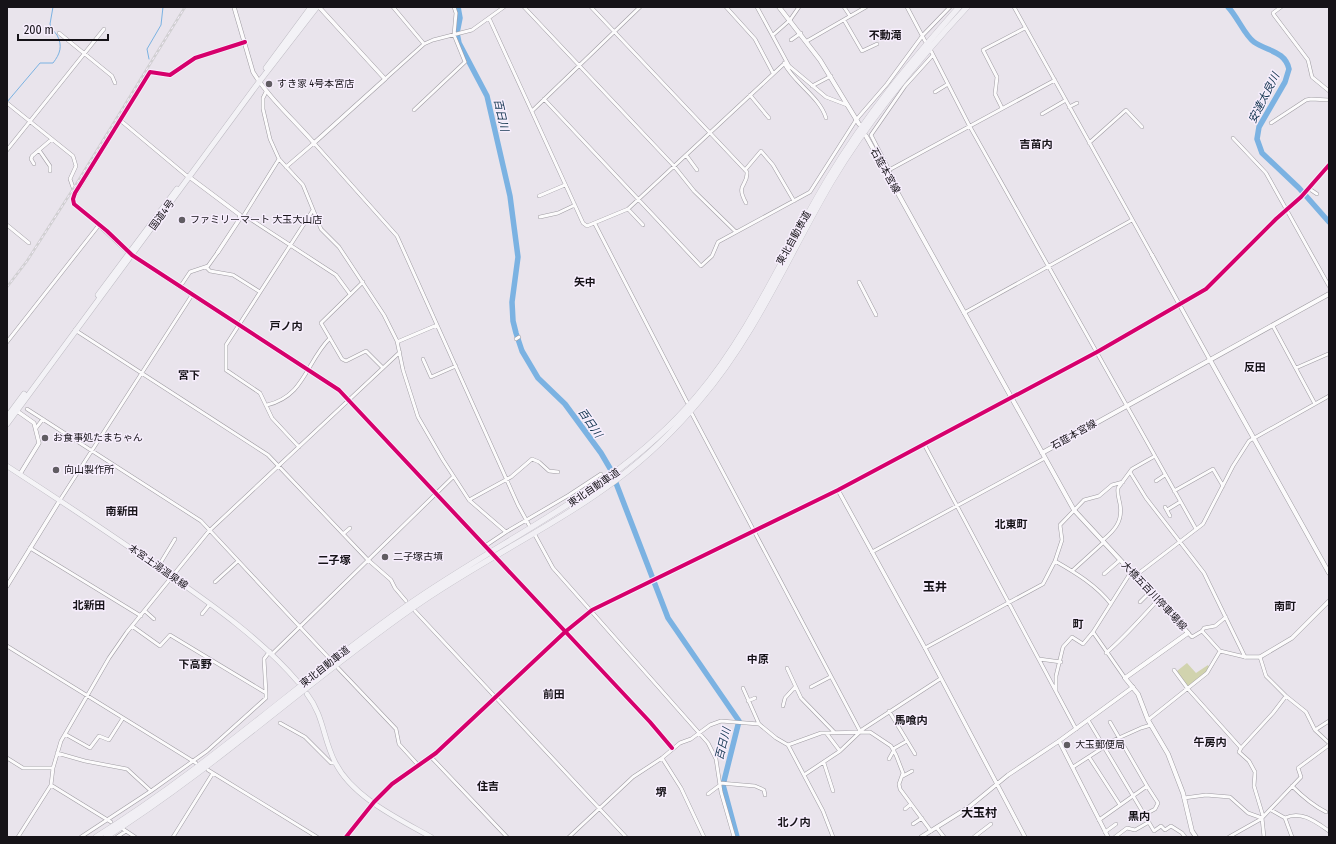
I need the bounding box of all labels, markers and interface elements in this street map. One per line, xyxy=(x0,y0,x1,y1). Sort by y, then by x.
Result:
scale bar xyxy=(18,16,108,42)
text: 200 m xyxy=(24,23,54,37)
district label: 不動滝 xyxy=(869,29,902,42)
water label: 安達太良川 xyxy=(1246,70,1283,125)
place label: すき家 4号本宮店 xyxy=(277,78,354,90)
marker: すき家 4号本宮店 xyxy=(264,79,274,89)
water label: 百日川 xyxy=(491,97,511,134)
district label: 吉苗内 xyxy=(1020,138,1053,151)
street label: 石筵本宮線 xyxy=(868,146,902,196)
street label: 国道4号 xyxy=(147,197,177,233)
street label: 東北自動車道 xyxy=(774,209,814,267)
place label: ファミリーマート 大玉大山店 xyxy=(190,214,322,226)
marker: ファミリーマート 大玉大山店 xyxy=(177,215,187,225)
district label: 矢中 xyxy=(574,276,596,289)
district label: 戸ノ内 xyxy=(270,320,303,333)
district label: 反田 xyxy=(1244,361,1266,374)
district label: 宮下 xyxy=(178,369,200,382)
water label: 百日川 xyxy=(575,406,605,441)
street label: 石筵本宮線 xyxy=(1049,418,1099,452)
place label: お食事処たまちゃん xyxy=(53,432,143,444)
marker: お食事処たまちゃん xyxy=(40,433,50,443)
place label: 向山製作所 xyxy=(64,464,114,476)
marker: 向山製作所 xyxy=(51,465,61,475)
street label: 東北自動車道 xyxy=(566,466,622,510)
district label: 南新田 xyxy=(106,505,139,518)
district label: 北東町 xyxy=(995,518,1028,531)
street label: 本宮土湯温泉線 xyxy=(126,542,190,592)
place label: 二子塚古墳 xyxy=(393,551,443,563)
marker: 二子塚古墳 xyxy=(380,552,390,562)
district label: 二子塚 xyxy=(318,554,351,567)
street label: 大橋五百川停車場線 xyxy=(1119,559,1189,633)
district label: 玉井 xyxy=(923,580,947,594)
district label: 北新田 xyxy=(73,599,106,612)
district label: 南町 xyxy=(1274,600,1296,613)
district label: 町 xyxy=(1073,618,1084,631)
street label: 東北自動車道 xyxy=(298,644,352,690)
district label: 中原 xyxy=(747,653,769,666)
district label: 下高野 xyxy=(179,658,212,671)
district label: 前田 xyxy=(543,688,565,701)
district label: 馬喰内 xyxy=(895,714,928,727)
water label: 百日川 xyxy=(713,725,734,762)
district label: 午房内 xyxy=(1194,736,1227,749)
place label: 大玉郵便局 xyxy=(1075,739,1125,751)
marker: 大玉郵便局 xyxy=(1062,740,1072,750)
district label: 住吉 xyxy=(477,780,499,793)
district label: 堺 xyxy=(656,786,668,799)
district label: 大玉村 xyxy=(961,806,997,820)
district label: 黒内 xyxy=(1128,810,1150,823)
district label: 北ノ内 xyxy=(778,816,811,829)

